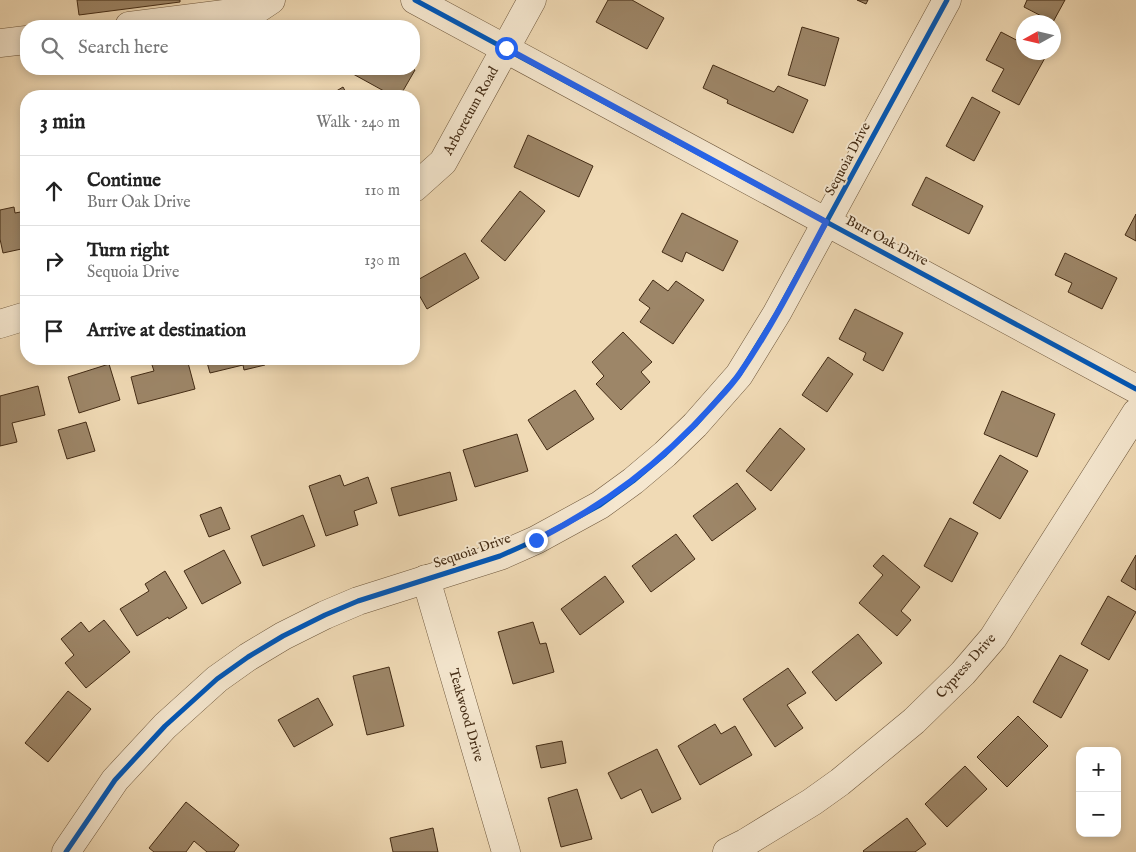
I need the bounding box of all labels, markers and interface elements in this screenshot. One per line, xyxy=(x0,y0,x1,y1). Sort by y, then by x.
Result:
north arrow xyxy=(1016,15,1061,60)
search box xyxy=(20,20,420,75)
icon: search xyxy=(38,34,66,62)
text: Search here xyxy=(78,36,169,60)
route start xyxy=(495,37,518,60)
street label: Arboretum Road xyxy=(439,63,503,159)
text: 3 min xyxy=(40,109,85,136)
text: Walk · 240 m xyxy=(316,113,400,133)
street label: Sequoia Drive xyxy=(821,119,875,199)
text: Continue xyxy=(87,169,161,193)
icon: ahead xyxy=(40,177,68,205)
text: 110 m xyxy=(364,181,400,201)
text: Burr Oak Drive xyxy=(87,193,191,213)
street label: Burr Oak Drive xyxy=(843,212,932,270)
text: Turn right xyxy=(87,239,169,263)
icon: right xyxy=(40,247,68,275)
text: 130 m xyxy=(364,251,400,271)
text: Sequoia Drive xyxy=(87,263,179,283)
icon: arrive xyxy=(40,317,68,345)
text: Arrive at destination xyxy=(87,319,246,343)
street label: Sequoia Drive xyxy=(431,529,514,573)
route end xyxy=(525,529,548,552)
street label: Cypress Drive xyxy=(932,629,1000,702)
street label: Teakwood Drive xyxy=(444,666,488,764)
map controls xyxy=(1076,747,1121,837)
button: + xyxy=(1076,747,1121,792)
button: − xyxy=(1076,792,1121,837)

